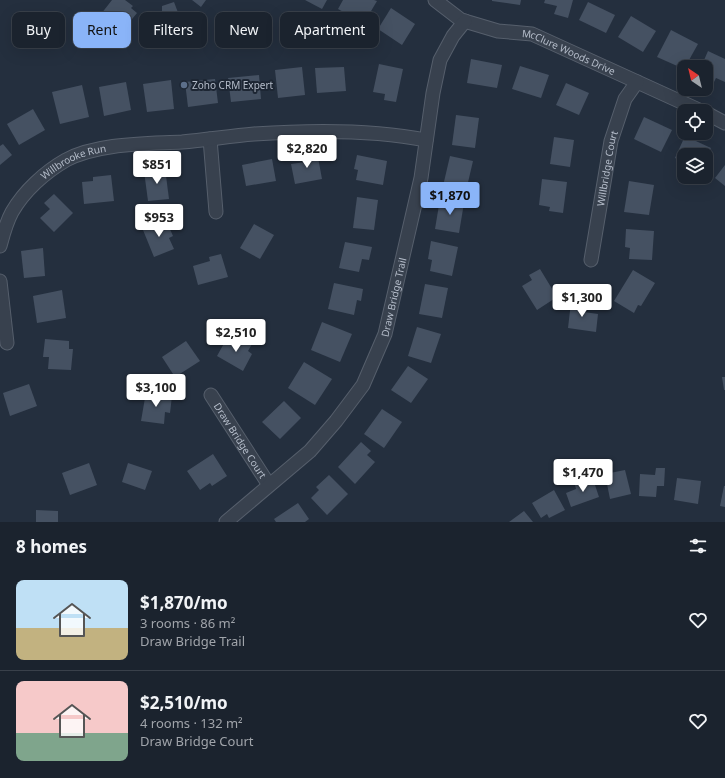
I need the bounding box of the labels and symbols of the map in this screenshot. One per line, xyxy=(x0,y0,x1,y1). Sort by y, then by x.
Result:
street label: McClure Woods Drive xyxy=(522,26,618,78)
north arrow xyxy=(677,60,713,96)
place label: Zoho CRM Expert xyxy=(192,78,274,92)
marker: Zoho CRM Expert xyxy=(179,80,189,90)
street label: Willbridge Court xyxy=(593,128,621,207)
pin: $2,820 xyxy=(274,135,340,169)
street label: Willbrooke Run xyxy=(37,141,107,182)
pin: $851 xyxy=(133,151,181,185)
pin: $1,870 xyxy=(417,182,483,216)
pin: $953 xyxy=(135,204,183,238)
street label: Draw Bridge Trail xyxy=(378,256,409,338)
pin: $1,300 xyxy=(549,284,615,318)
pin: $2,510 xyxy=(203,319,269,353)
pin: $3,100 xyxy=(123,374,189,408)
street label: Draw Bridge Court xyxy=(211,400,270,481)
pin: $1,470 xyxy=(550,459,616,493)

